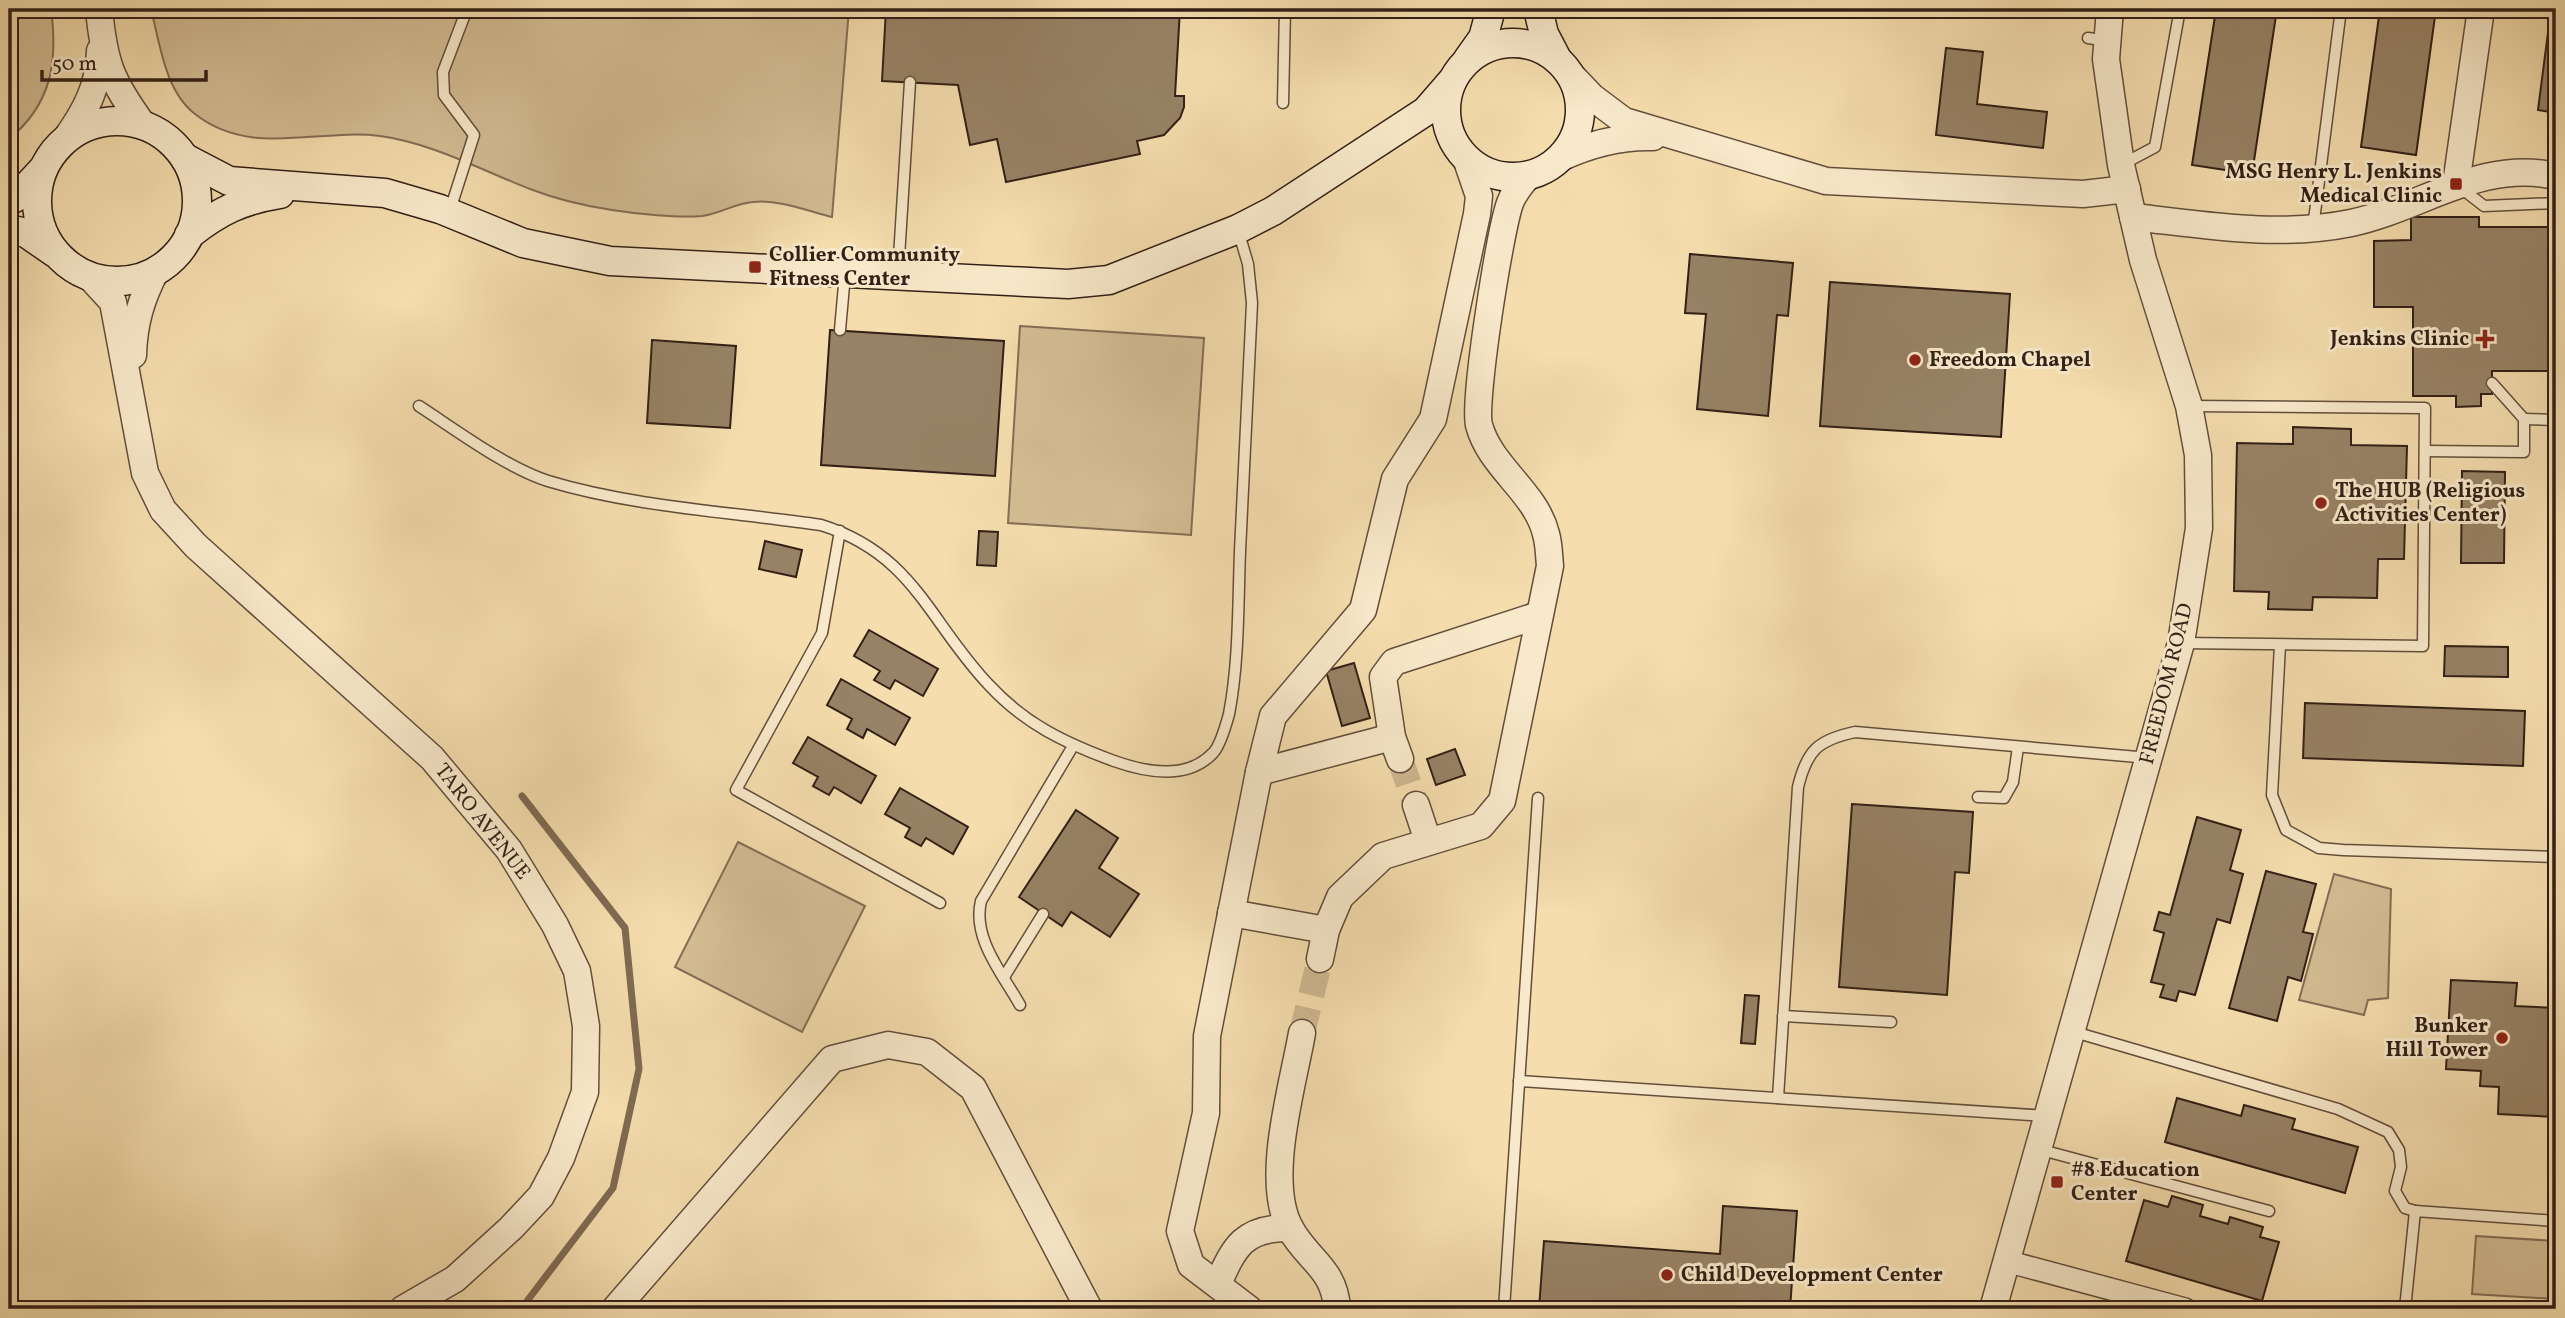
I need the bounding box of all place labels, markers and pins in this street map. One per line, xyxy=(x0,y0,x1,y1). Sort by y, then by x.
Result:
place label: MSG Henry L. Jenkins Medical Clinic xyxy=(2226,158,2442,211)
marker: MSG Henry L. Jenkins Medical Clinic xyxy=(2448,176,2464,192)
place label: Collier Community Fitness Center xyxy=(769,241,960,294)
marker: Collier Community Fitness Center xyxy=(747,259,763,275)
place label: Jenkins Clinic xyxy=(2329,325,2469,354)
marker: Jenkins Clinic xyxy=(2475,329,2495,349)
place label: Freedom Chapel xyxy=(1929,346,2091,375)
marker: Freedom Chapel xyxy=(1907,352,1923,368)
place label: The HUB (Religious Activities Center) xyxy=(2335,477,2525,530)
marker: The HUB (Religious Activities Center) xyxy=(2313,495,2329,511)
place label: Bunker Hill Tower xyxy=(2386,1012,2488,1065)
marker: Bunker Hill Tower xyxy=(2494,1030,2510,1046)
place label: #8 Education Center xyxy=(2071,1156,2200,1209)
marker: #8 Education Center xyxy=(2049,1174,2065,1190)
place label: Child Development Center xyxy=(1681,1261,1943,1290)
marker: Child Development Center xyxy=(1659,1267,1675,1283)

